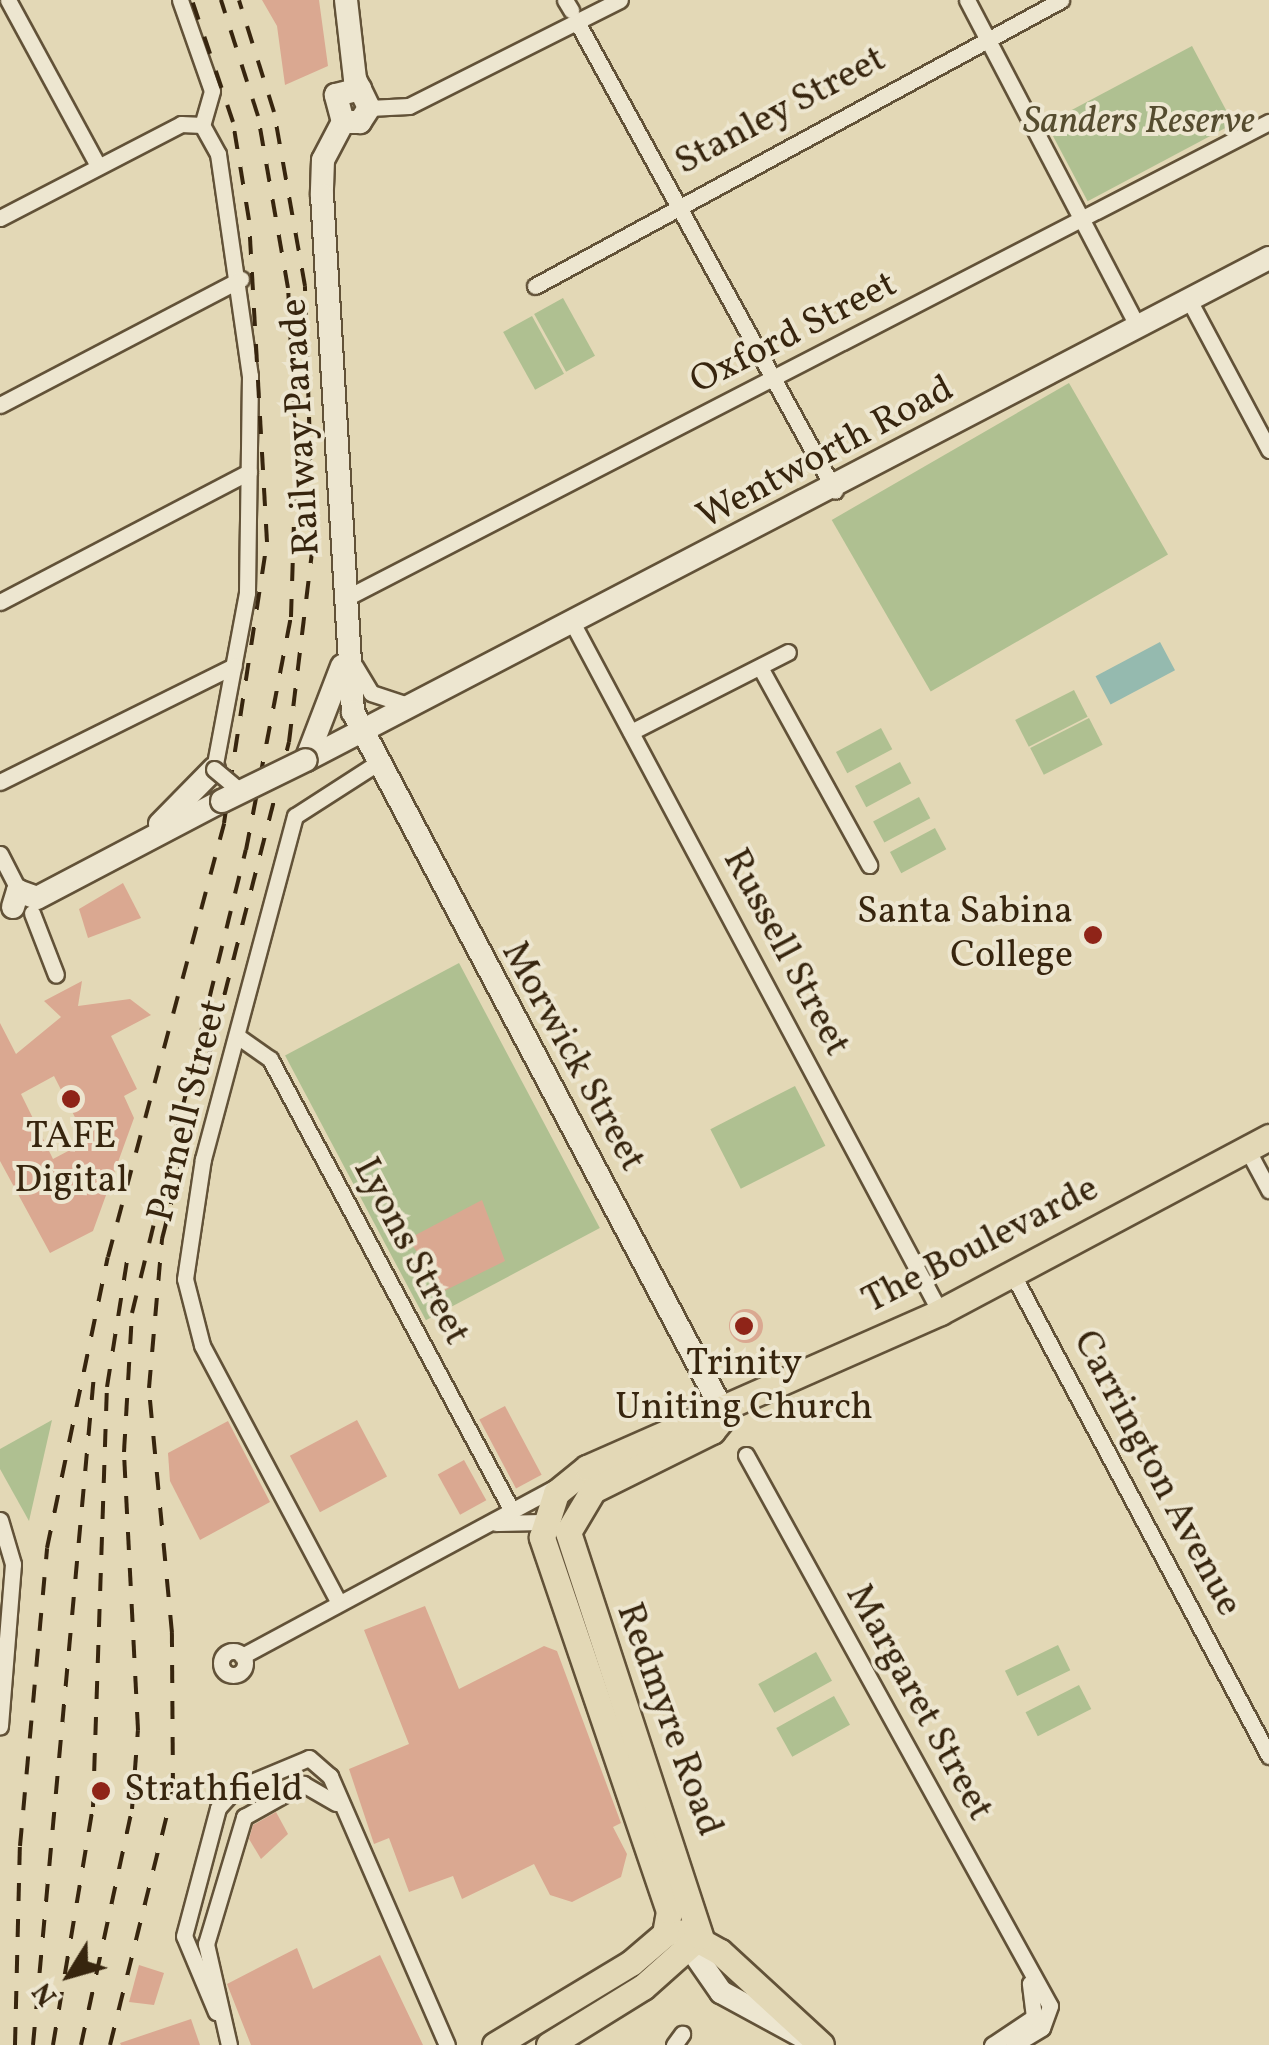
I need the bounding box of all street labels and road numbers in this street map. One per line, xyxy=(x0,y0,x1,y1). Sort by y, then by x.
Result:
street label: Stanley Street xyxy=(668,37,894,187)
street label: Oxford Street xyxy=(683,263,905,405)
street label: Railway Parade xyxy=(272,297,332,557)
street label: Wentworth Road xyxy=(690,367,962,541)
street label: Russell Street xyxy=(711,842,859,1064)
street label: Morwick Street xyxy=(490,934,654,1180)
street label: Parnell Street xyxy=(139,995,239,1227)
street label: Lyons Street xyxy=(342,1151,478,1353)
street label: The Boulevarde xyxy=(856,1167,1106,1325)
street label: Carrington Avenue xyxy=(1061,1323,1251,1625)
street label: Margaret Street xyxy=(834,1577,1002,1829)
street label: Redmyre Road xyxy=(605,1597,731,1843)

